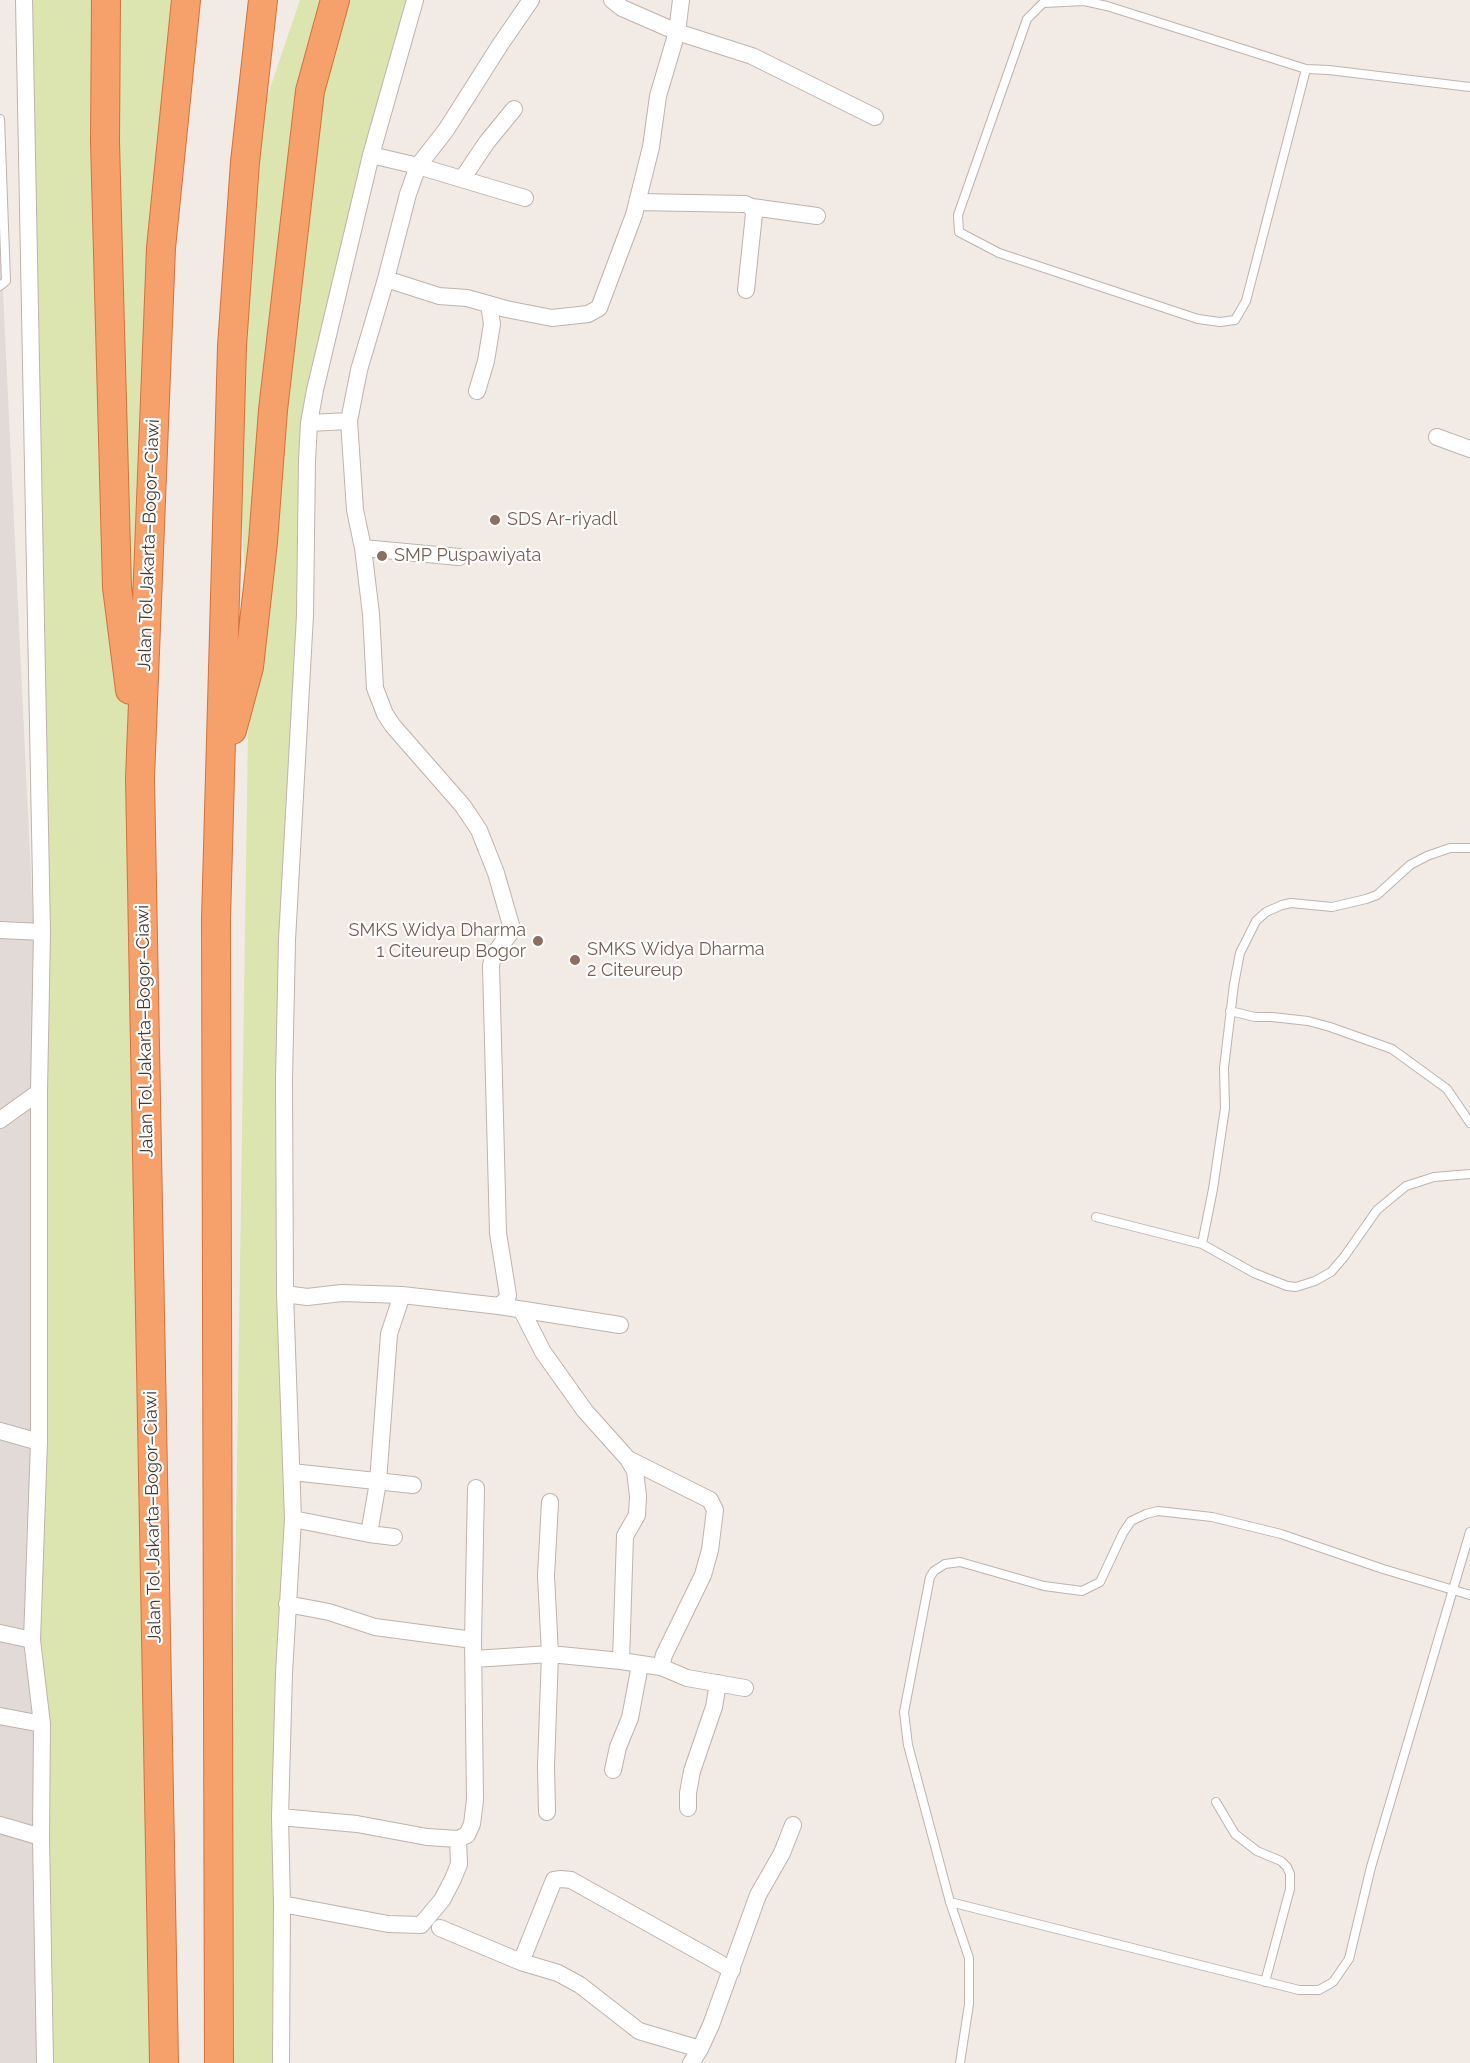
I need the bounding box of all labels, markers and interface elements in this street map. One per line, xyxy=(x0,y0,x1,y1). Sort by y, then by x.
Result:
street label: Jalan Tol Jakarta–Bogor–Ciawi xyxy=(134,419,164,671)
place label: SDS Ar-riyadl xyxy=(507,509,617,531)
marker: SDS Ar-riyadl xyxy=(488,513,502,527)
place label: SMP Puspawiyata xyxy=(394,545,541,567)
marker: SMP Puspawiyata xyxy=(375,549,389,563)
street label: Jalan Tol Jakarta–Bogor–Ciawi xyxy=(132,905,158,1157)
place label: SMKS Widya Dharma 1 Citeureup Bogor xyxy=(348,920,526,962)
marker: SMKS Widya Dharma 1 Citeureup Bogor xyxy=(531,934,545,948)
place label: SMKS Widya Dharma 2 Citeureup xyxy=(587,939,765,982)
marker: SMKS Widya Dharma 2 Citeureup xyxy=(568,953,582,967)
street label: Jalan Tol Jakarta–Bogor–Ciawi xyxy=(140,1391,166,1643)

